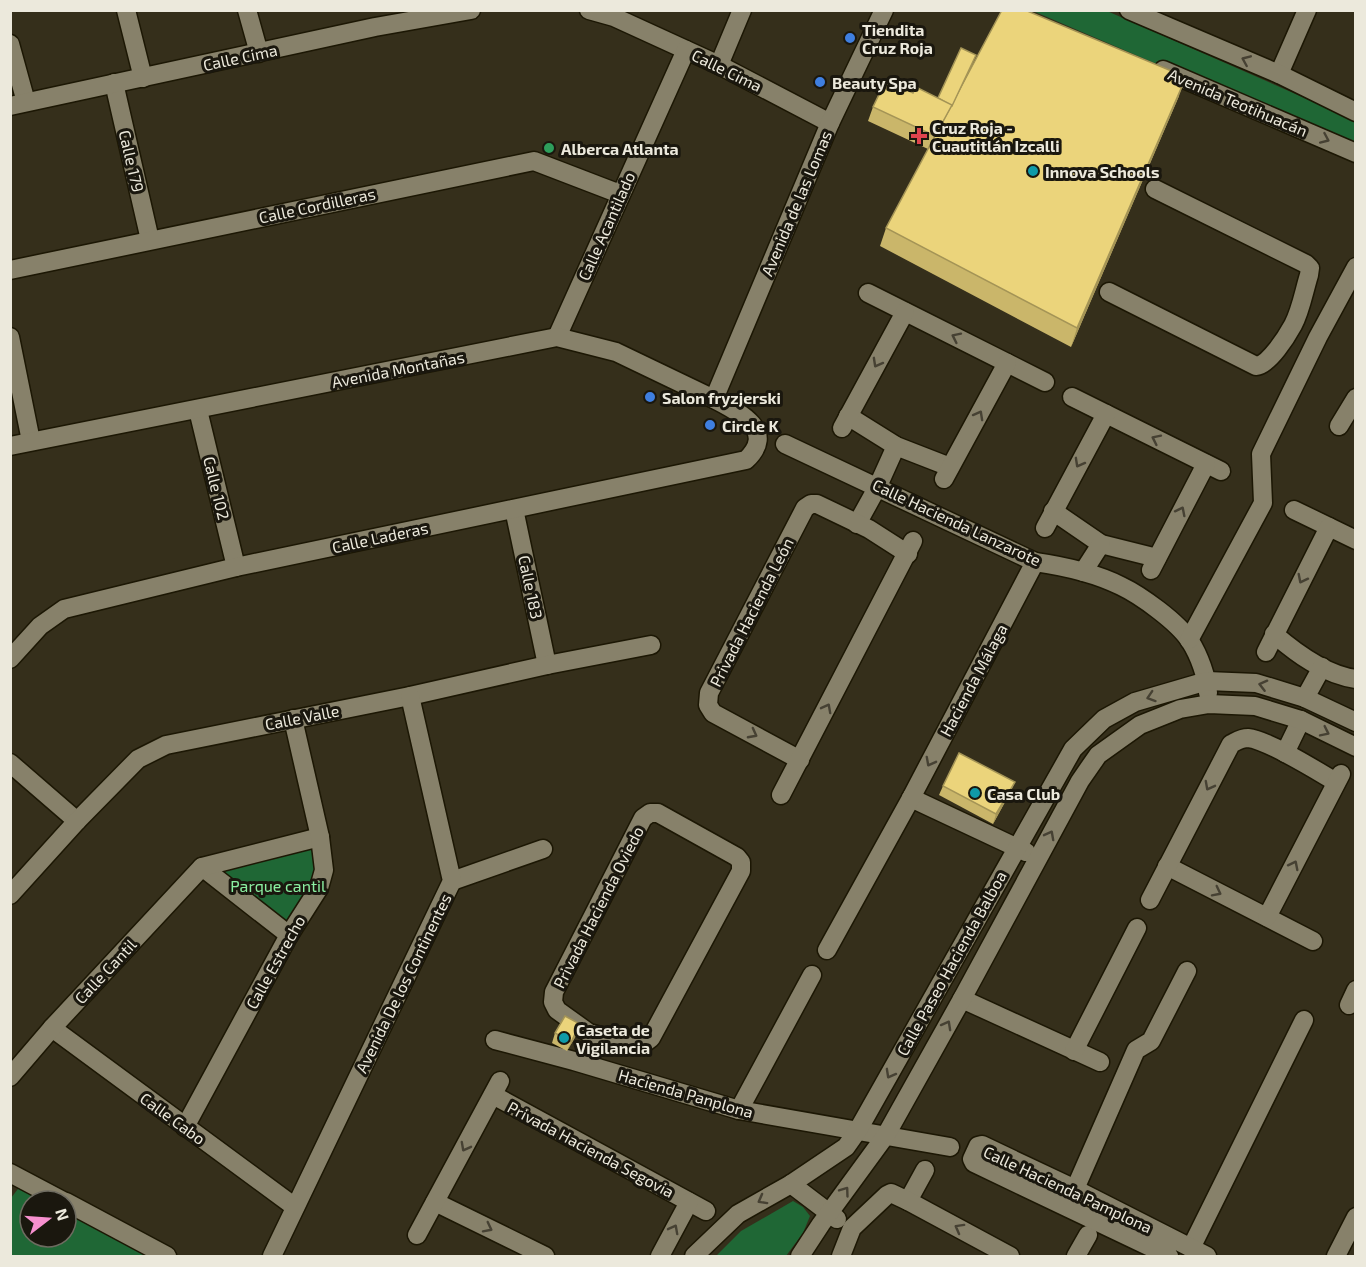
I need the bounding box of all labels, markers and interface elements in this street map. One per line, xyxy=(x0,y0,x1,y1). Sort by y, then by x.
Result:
place label: Tiendita Cruz Roja xyxy=(862,20,933,57)
marker: Tiendita Cruz Roja xyxy=(843,31,857,45)
street label: Calle Cima xyxy=(201,40,279,74)
street label: Calle Cima xyxy=(689,45,765,95)
one-way arrow xyxy=(1241,55,1252,67)
street label: Avenida Teotihuacán xyxy=(1166,64,1310,140)
place label: Beauty Spa xyxy=(832,73,917,93)
marker: Beauty Spa xyxy=(813,75,827,89)
place label: Cruz Roja - Cuautitlán Izcalli xyxy=(932,118,1060,155)
street label: Avenida de las Lomas xyxy=(757,127,835,279)
marker: Cruz Roja - Cuautitlán Izcalli xyxy=(910,127,928,145)
street label: Calle 179 xyxy=(116,128,148,194)
one-way arrow xyxy=(1319,132,1330,144)
place label: Alberca Atlanta xyxy=(561,139,679,158)
marker: Alberca Atlanta xyxy=(542,141,556,155)
place label: Innova Schools xyxy=(1045,162,1159,181)
marker: Innova Schools xyxy=(1026,164,1040,178)
street label: Calle Acantilado xyxy=(574,169,638,283)
street label: Calle Cordilleras xyxy=(257,183,377,227)
one-way arrow xyxy=(952,333,963,345)
street label: Avenida Montañas xyxy=(330,347,466,391)
one-way arrow xyxy=(873,357,884,368)
place label: Salon fryzjerski xyxy=(662,388,781,408)
marker: Salon fryzjerski xyxy=(643,390,657,404)
one-way arrow xyxy=(972,411,983,422)
place label: Circle K xyxy=(722,416,779,435)
marker: Circle K xyxy=(703,418,717,432)
one-way arrow xyxy=(1151,435,1162,446)
street label: Calle 102 xyxy=(200,454,234,522)
one-way arrow xyxy=(1075,457,1086,467)
street label: Calle Hacienda Lanzarote xyxy=(870,475,1044,569)
one-way arrow xyxy=(1174,506,1186,517)
street label: Calle Laderas xyxy=(330,518,430,556)
street label: Privada Hacienda León xyxy=(705,534,797,690)
street label: Calle 183 xyxy=(515,553,547,621)
one-way arrow xyxy=(1298,573,1309,584)
street label: Hacienda Málaga xyxy=(935,621,1011,739)
one-way arrow xyxy=(1258,680,1268,693)
one-way arrow xyxy=(1146,690,1157,702)
street label: Calle Valle xyxy=(263,700,341,734)
one-way arrow xyxy=(820,704,831,715)
one-way arrow xyxy=(1319,725,1330,736)
one-way arrow xyxy=(746,727,757,738)
one-way arrow xyxy=(926,756,937,766)
one-way arrow xyxy=(1205,780,1216,790)
place label: Casa Club xyxy=(987,784,1060,803)
marker: Casa Club xyxy=(968,786,982,800)
street label: Privada Hacienda Oviedo xyxy=(549,823,647,991)
one-way arrow xyxy=(1043,831,1054,842)
one-way arrow xyxy=(1287,861,1298,872)
street label: Calle Paseo Hacienda Balboa xyxy=(892,867,1010,1059)
park label: Parque cantil xyxy=(230,876,326,895)
one-way arrow xyxy=(1211,884,1222,896)
street label: Avenida De los Continentes xyxy=(351,890,455,1076)
street label: Calle Estrecho xyxy=(242,912,308,1012)
street label: Calle Cantil xyxy=(70,935,140,1007)
place label: Caseta de Vigilancia xyxy=(576,1020,650,1057)
one-way arrow xyxy=(940,1021,951,1031)
marker: Caseta de Vigilancia xyxy=(557,1031,571,1045)
street label: Hacienda Panplona xyxy=(616,1065,756,1121)
one-way arrow xyxy=(886,1068,897,1078)
street label: Calle Cabo xyxy=(137,1088,209,1148)
street label: Privada Hacienda Segovia xyxy=(504,1097,678,1201)
one-way arrow xyxy=(461,1141,472,1151)
street label: Calle Hacienda Pamplona xyxy=(981,1142,1155,1236)
one-way arrow xyxy=(838,1187,849,1198)
north arrow xyxy=(18,1189,78,1249)
one-way arrow xyxy=(758,1193,768,1205)
text: N xyxy=(52,1206,74,1223)
one-way arrow xyxy=(481,1221,492,1232)
one-way arrow xyxy=(955,1224,965,1235)
one-way arrow xyxy=(667,1225,678,1235)

